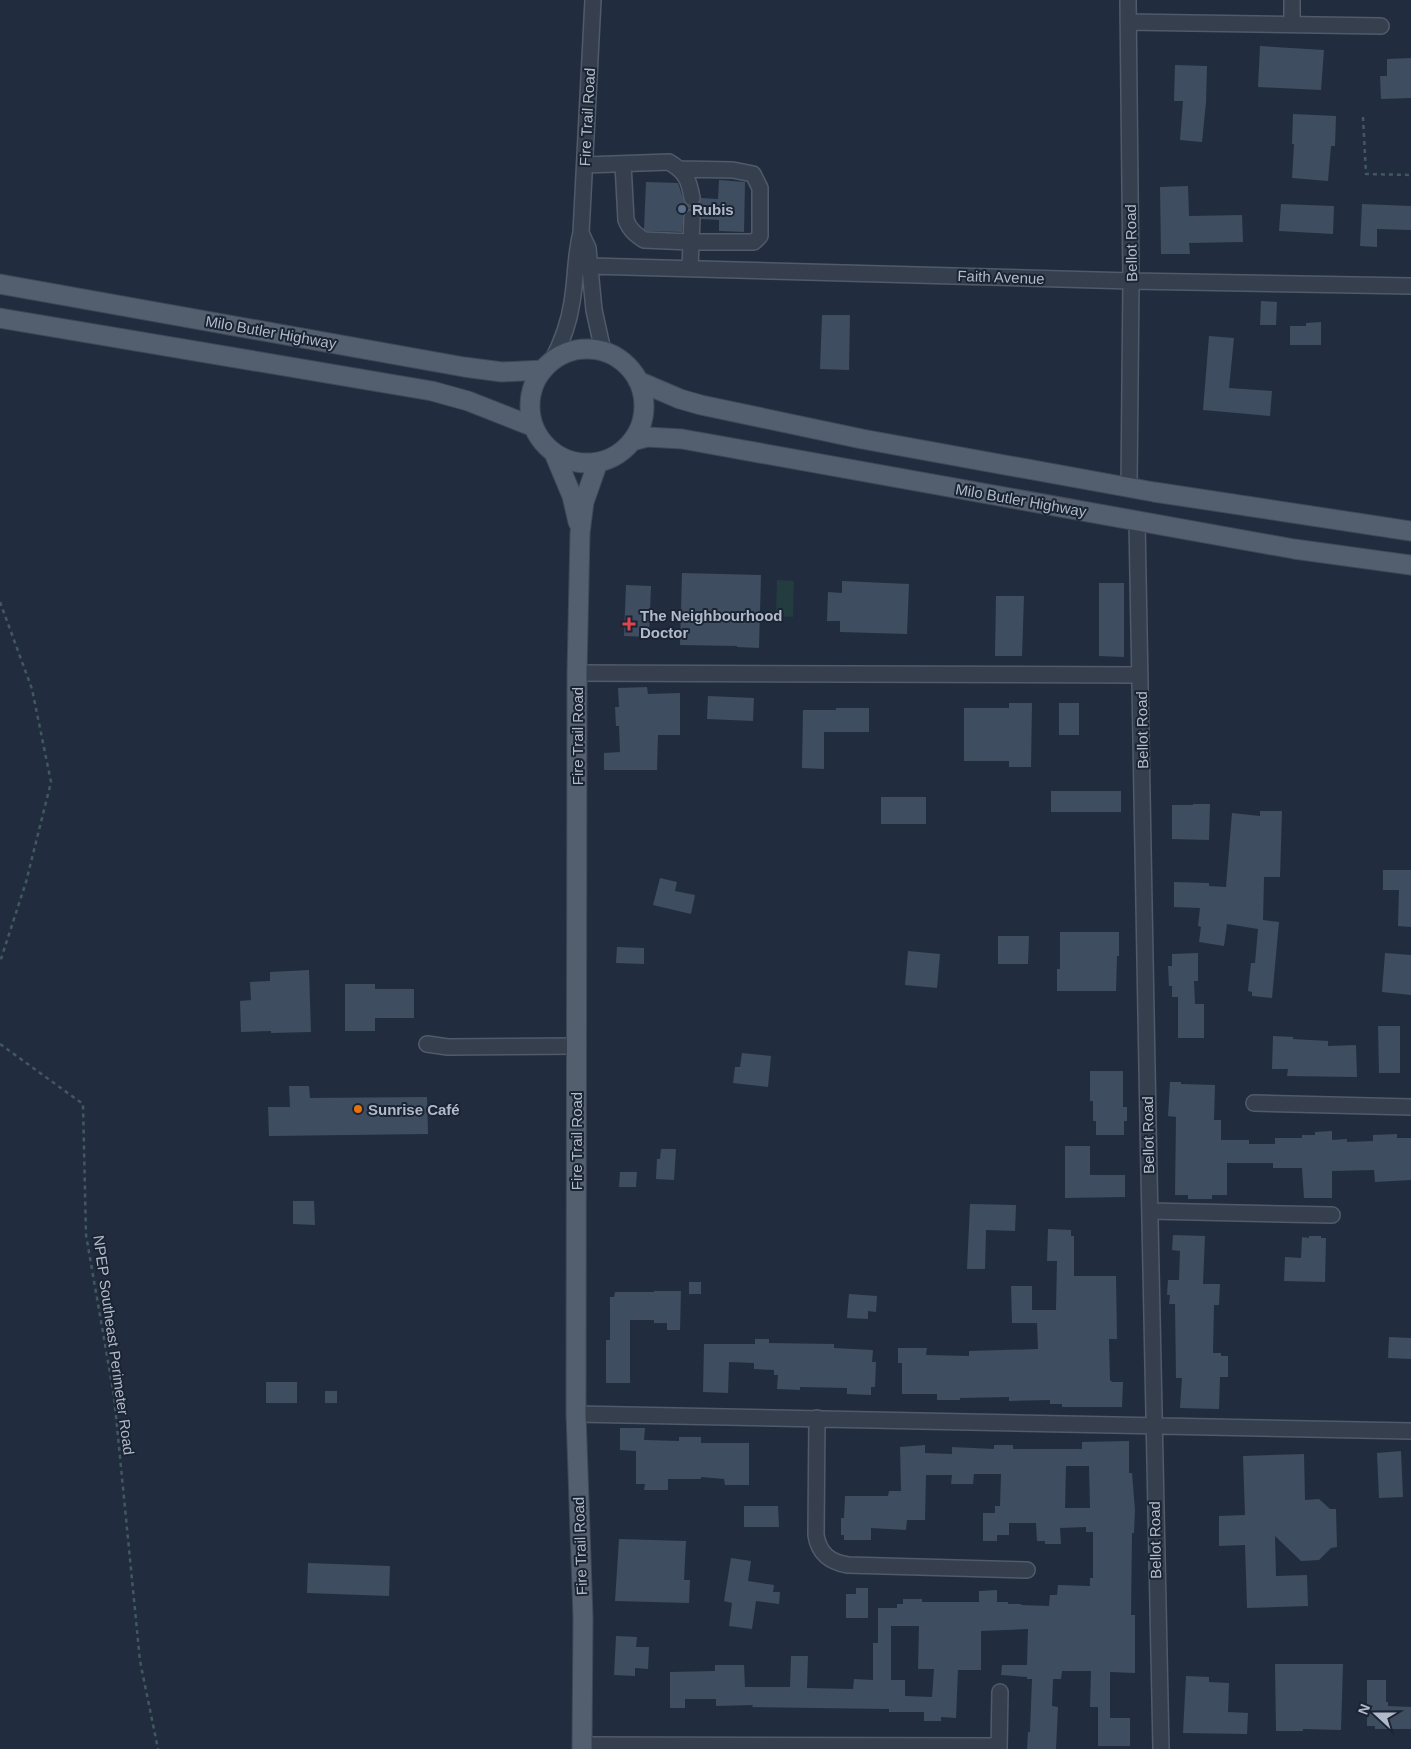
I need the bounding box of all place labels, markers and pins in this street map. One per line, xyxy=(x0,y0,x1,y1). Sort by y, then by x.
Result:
place label: Rubis xyxy=(692,201,734,218)
marker: Rubis xyxy=(676,203,688,215)
place label: The Neighbourhood Doctor xyxy=(640,607,782,641)
marker: The Neighbourhood Doctor xyxy=(622,617,636,631)
place label: Sunrise Café xyxy=(368,1101,460,1118)
marker: Sunrise Café xyxy=(352,1103,364,1115)

